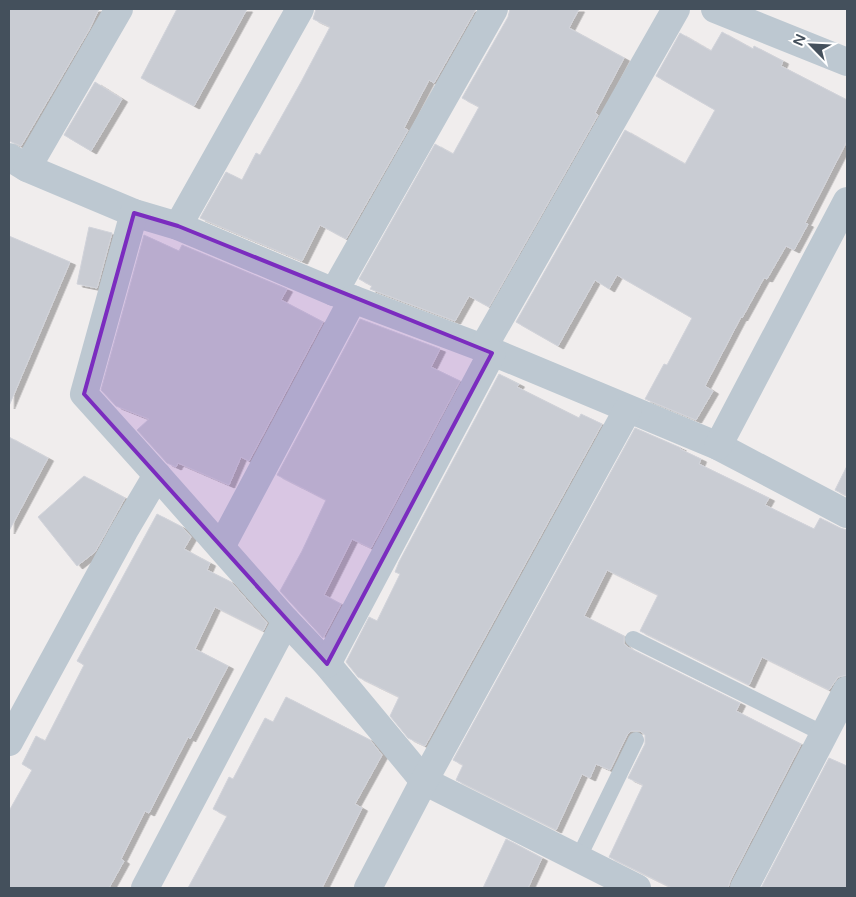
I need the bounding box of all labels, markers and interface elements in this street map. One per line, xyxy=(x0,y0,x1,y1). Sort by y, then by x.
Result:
north arrow xyxy=(786,20,836,70)
text: N xyxy=(790,31,810,49)

